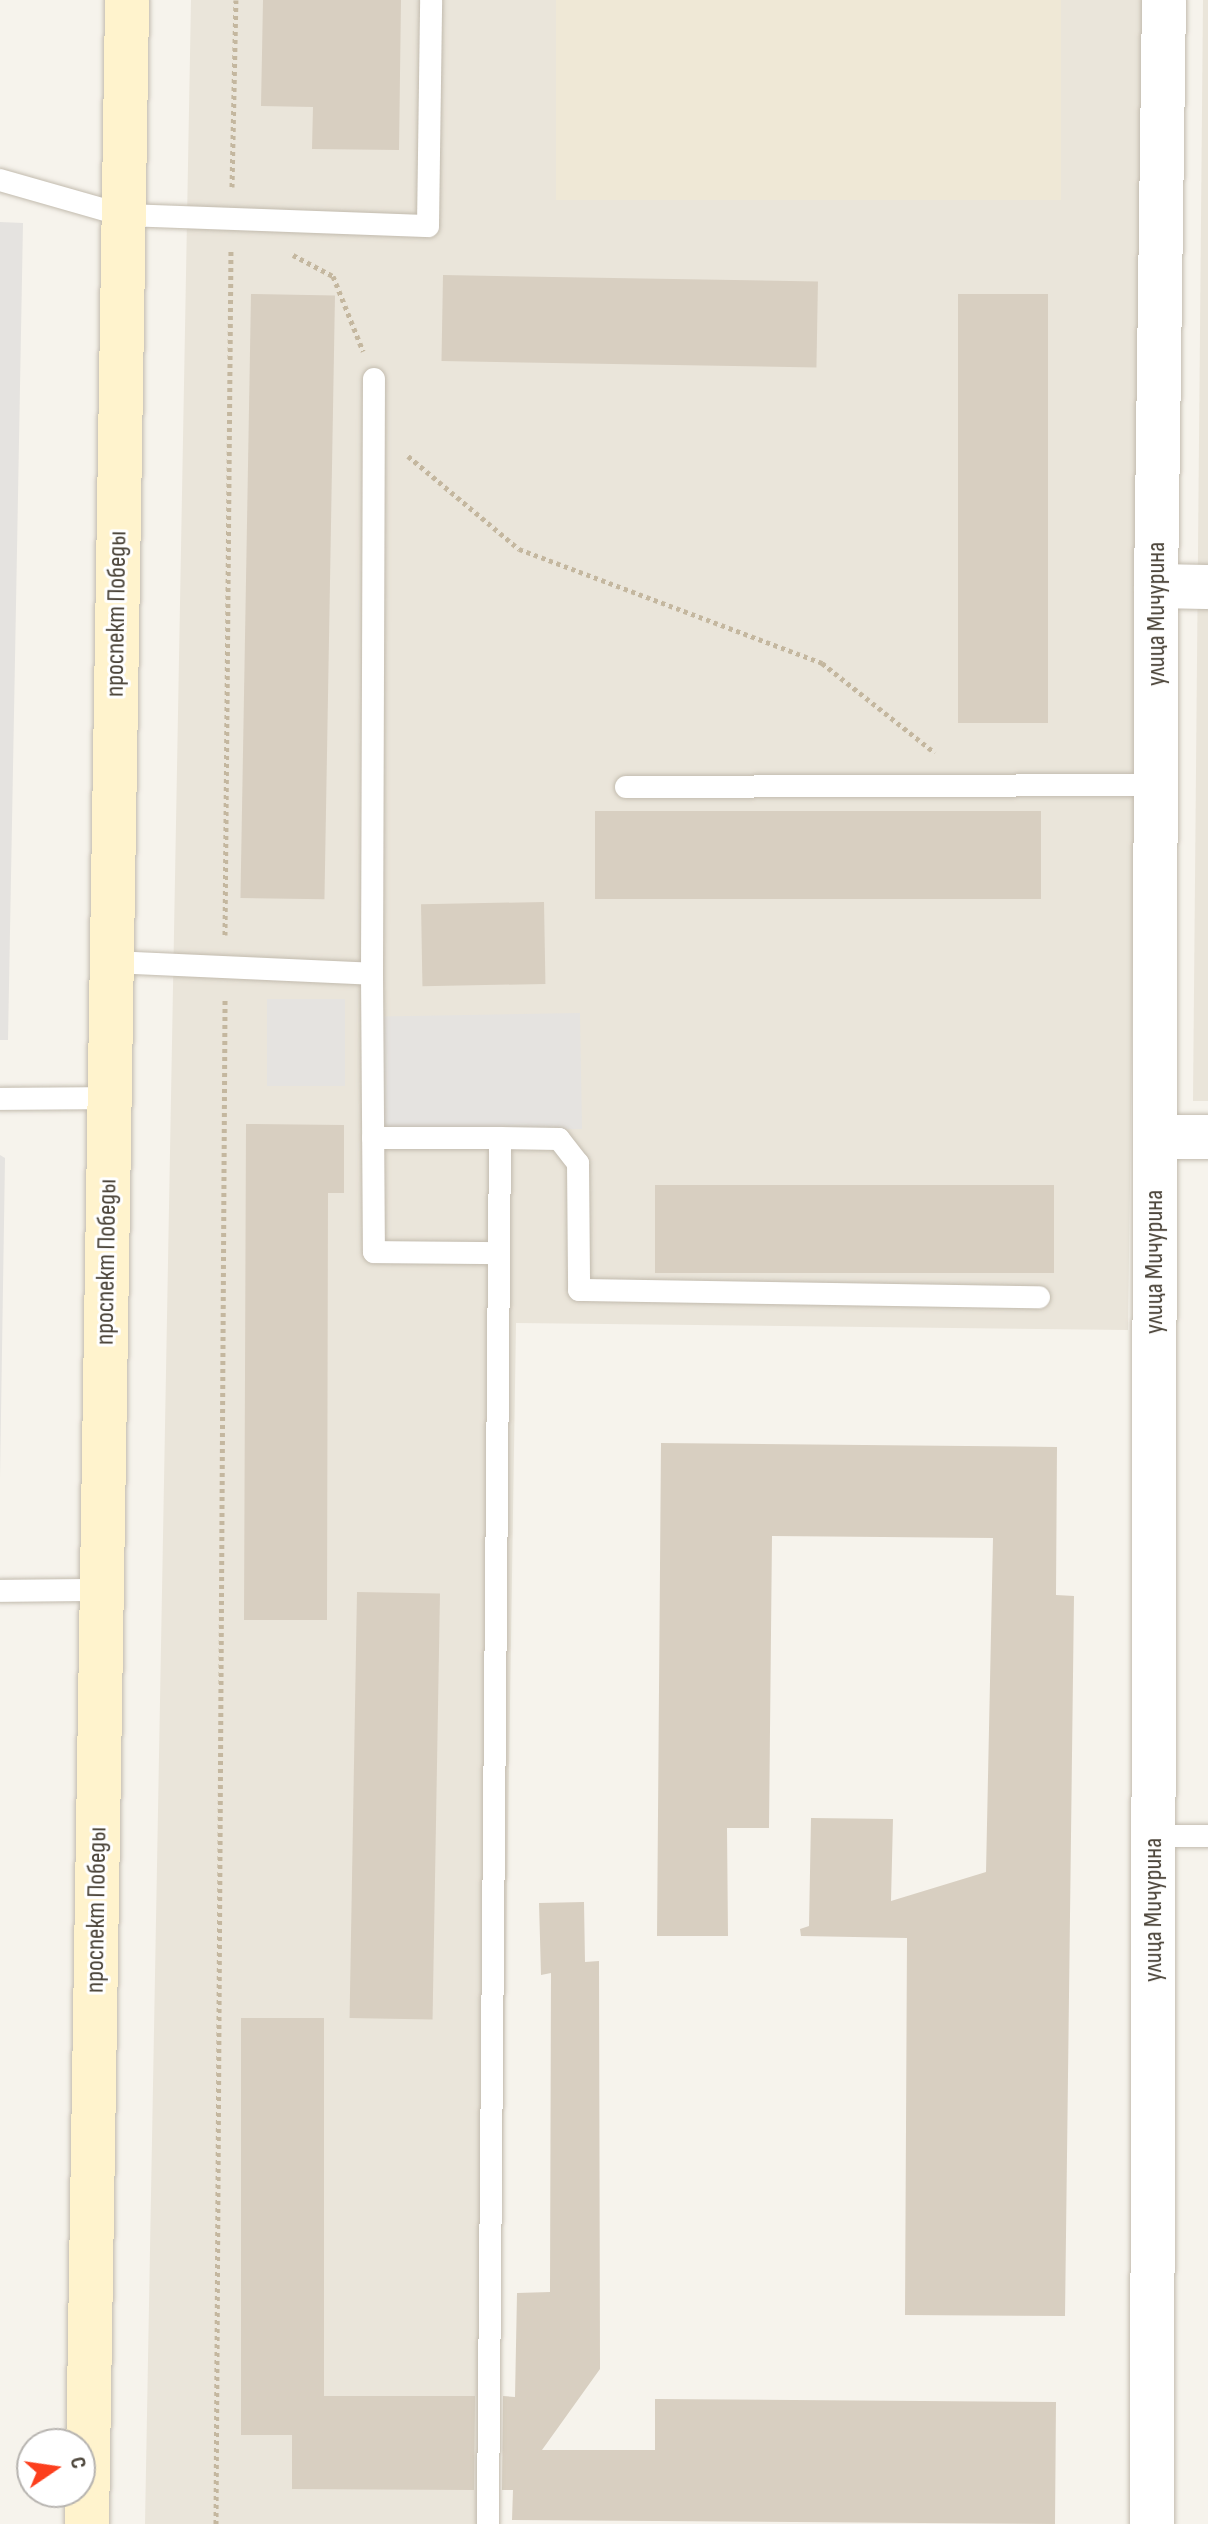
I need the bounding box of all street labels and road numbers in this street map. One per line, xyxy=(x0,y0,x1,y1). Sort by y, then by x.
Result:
street label: проспект Победы xyxy=(100,531,134,697)
street label: улица Мичурина xyxy=(1141,542,1173,686)
street label: проспект Победы xyxy=(90,1179,124,1345)
street label: улица Мичурина xyxy=(1139,1190,1171,1334)
street label: проспект Победы xyxy=(80,1827,114,1993)
street label: улица Мичурина xyxy=(1138,1838,1170,1982)

